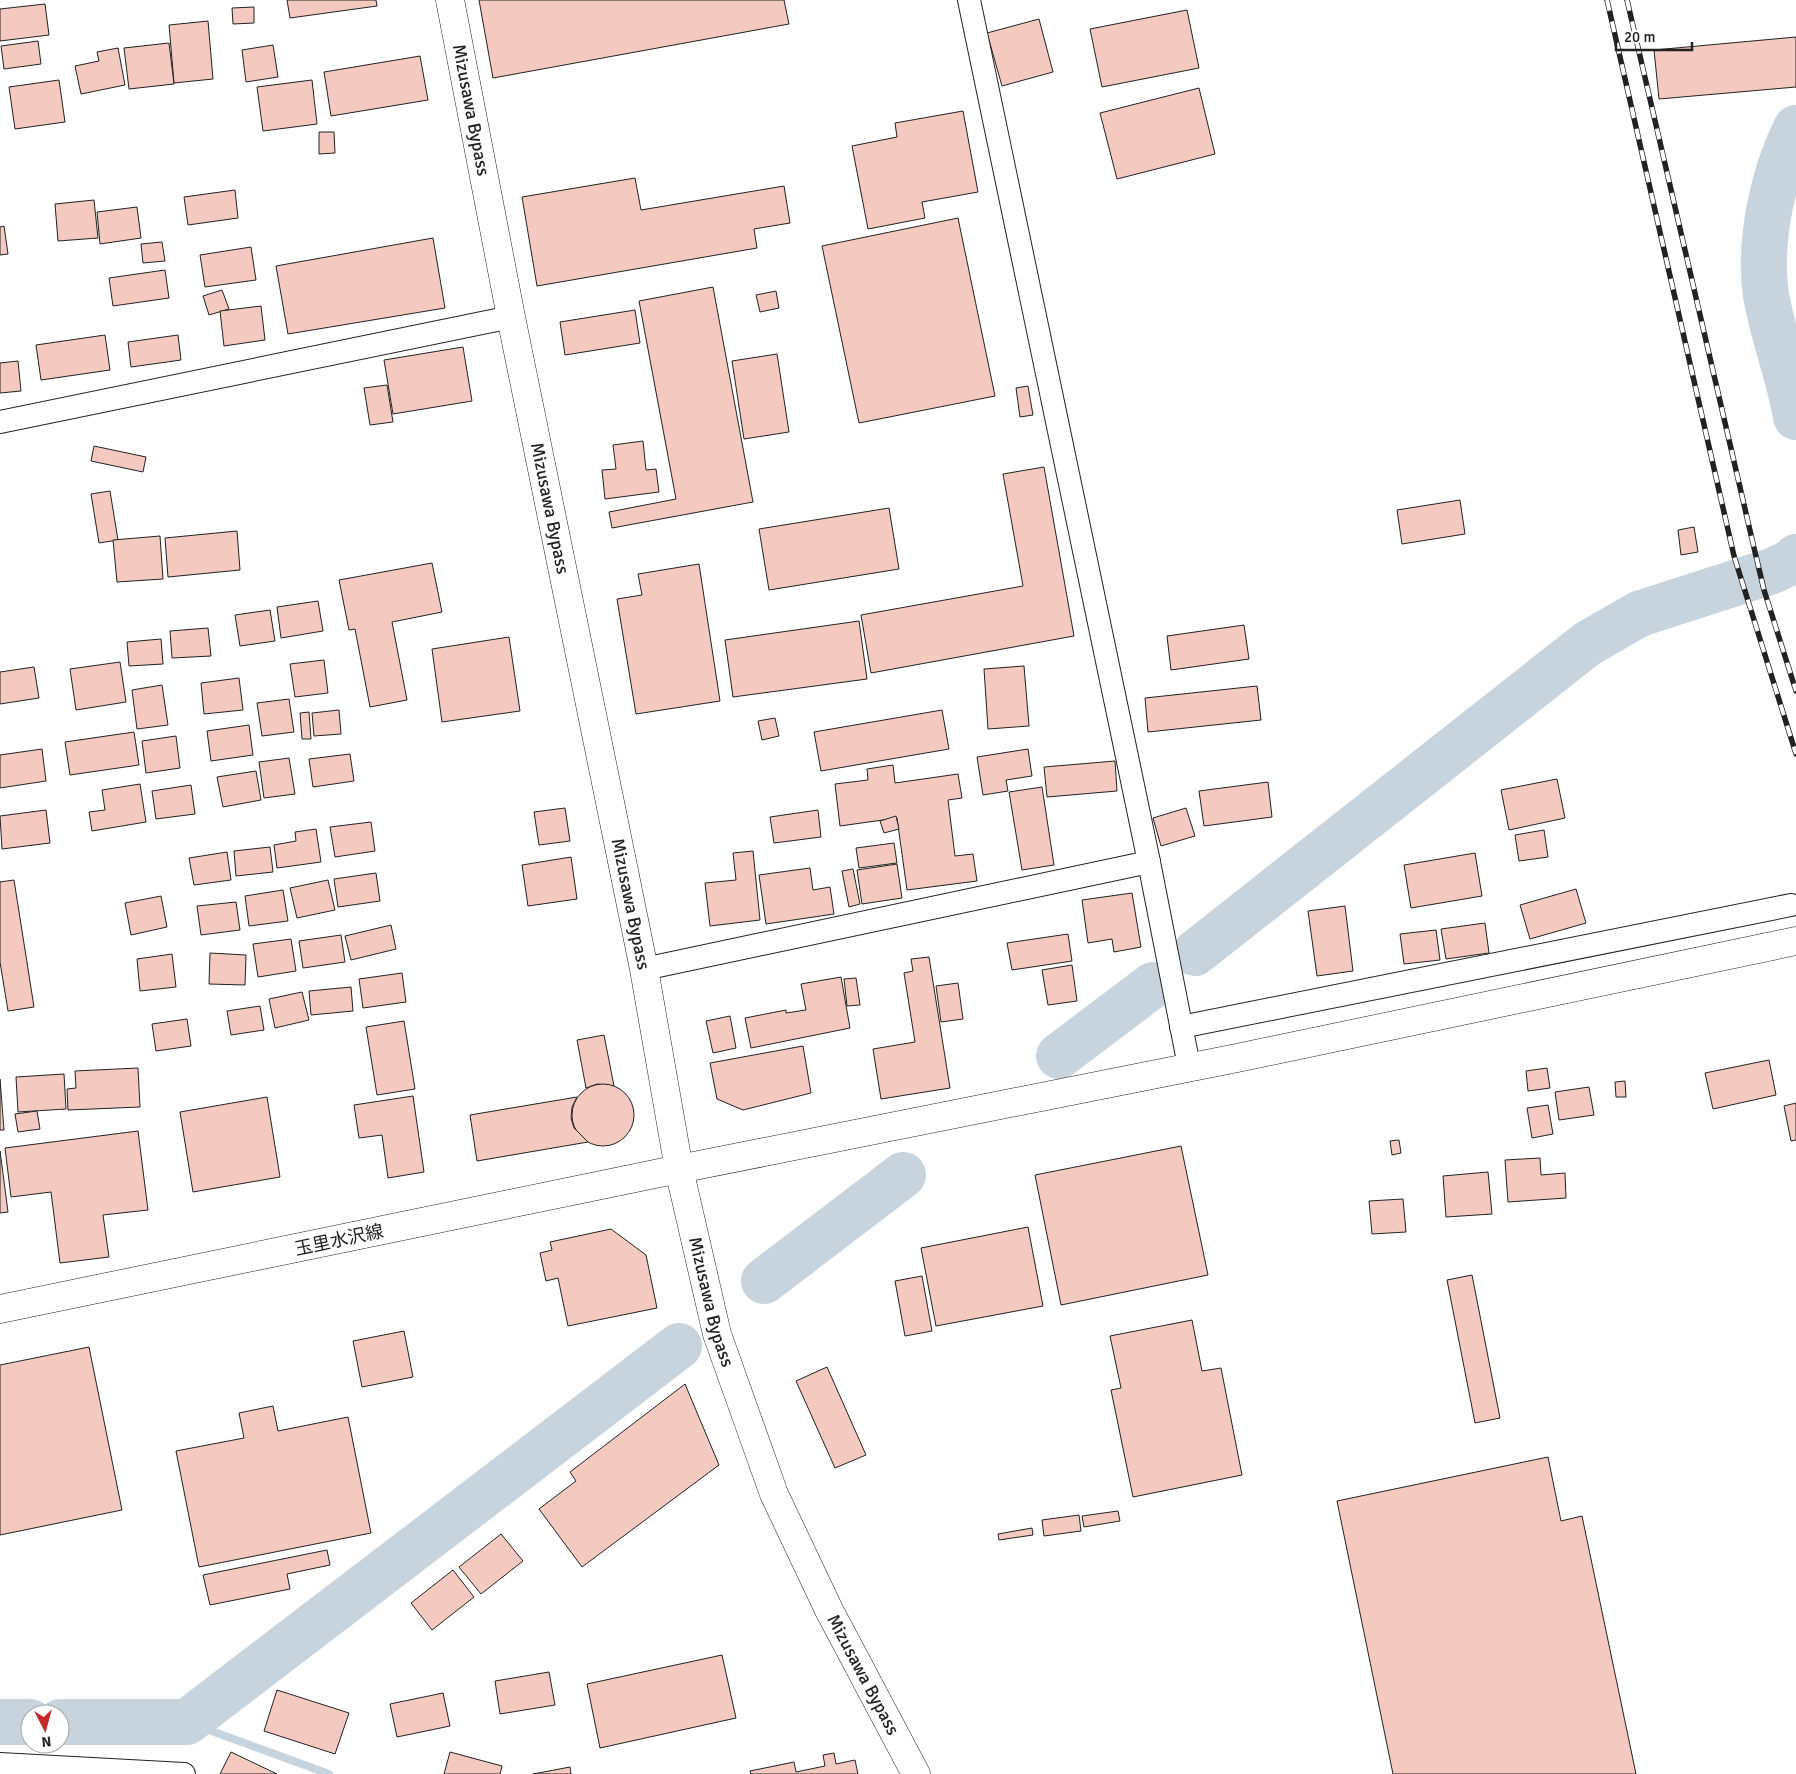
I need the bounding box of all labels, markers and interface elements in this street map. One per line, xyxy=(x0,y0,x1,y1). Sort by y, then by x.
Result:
scale bar xyxy=(1616,20,1692,52)
text: 20 m xyxy=(1624,28,1655,46)
street label: Mizusawa Bypass xyxy=(448,42,495,178)
street label: Mizusawa Bypass xyxy=(526,441,574,576)
street label: Mizusawa Bypass xyxy=(607,836,655,972)
street label: 玉里水沢線 xyxy=(293,1220,385,1260)
street label: Mizusawa Bypass xyxy=(684,1235,739,1370)
street label: Mizusawa Bypass xyxy=(822,1610,904,1739)
north arrow xyxy=(20,1704,70,1754)
text: N xyxy=(41,1732,52,1750)

